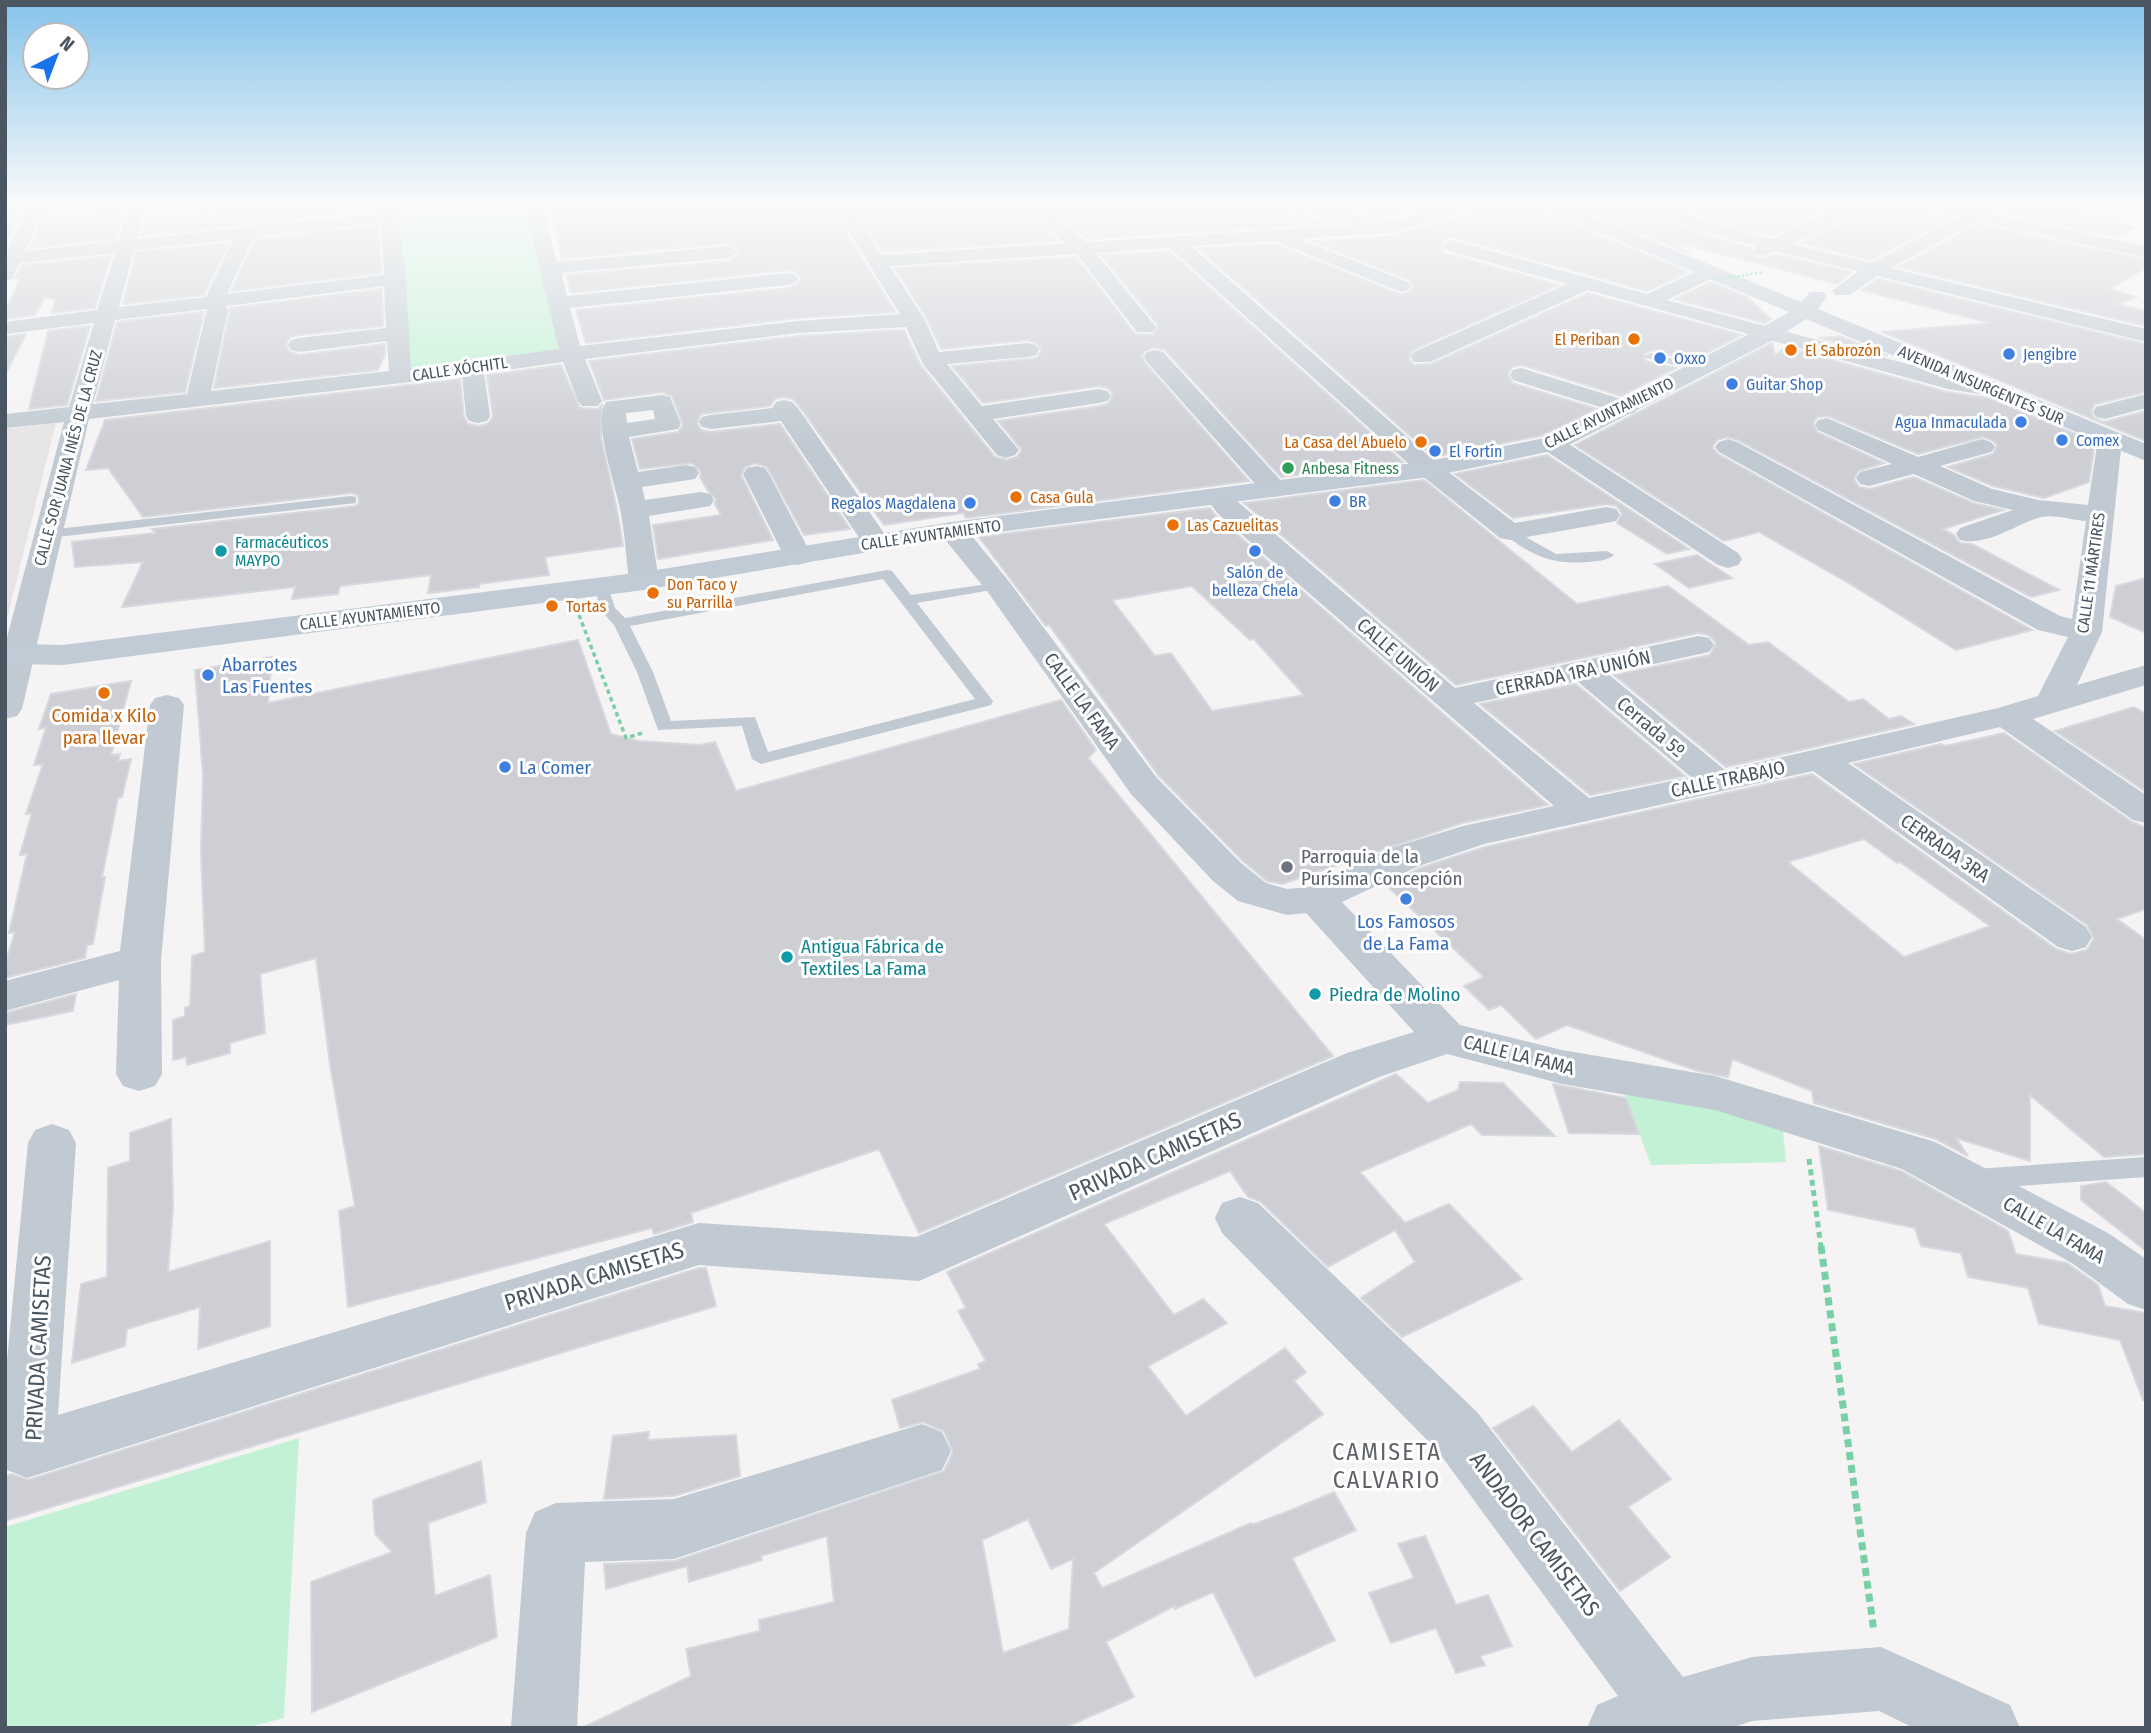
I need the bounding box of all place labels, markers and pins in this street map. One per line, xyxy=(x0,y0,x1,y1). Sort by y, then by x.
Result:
place label: El Periban xyxy=(1555,330,1620,349)
marker: El Periban xyxy=(1626,331,1642,347)
place label: El Sabrozón xyxy=(1805,341,1881,360)
marker: El Sabrozón xyxy=(1783,342,1799,358)
place label: Jengibre xyxy=(2023,345,2077,364)
marker: Jengibre xyxy=(2001,346,2017,362)
place label: Oxxo xyxy=(1674,349,1706,368)
marker: Oxxo xyxy=(1652,350,1668,366)
place label: Guitar Shop xyxy=(1746,375,1823,394)
marker: Guitar Shop xyxy=(1724,376,1740,392)
place label: Agua Inmaculada xyxy=(1895,413,2007,432)
marker: Agua Inmaculada xyxy=(2013,414,2029,430)
place label: Comex xyxy=(2076,431,2119,450)
marker: Comex xyxy=(2054,432,2070,448)
place label: La Casa del Abuelo xyxy=(1284,433,1407,452)
marker: La Casa del Abuelo xyxy=(1413,434,1429,450)
place label: El Fortín xyxy=(1449,442,1503,461)
marker: El Fortín xyxy=(1427,443,1443,459)
place label: Anbesa Fitness xyxy=(1302,459,1399,478)
marker: Anbesa Fitness xyxy=(1280,460,1296,476)
place label: Casa Gula xyxy=(1030,488,1094,507)
marker: Casa Gula xyxy=(1008,489,1024,505)
place label: BR xyxy=(1349,492,1367,511)
marker: BR xyxy=(1327,493,1343,509)
place label: Regalos Magdalena xyxy=(831,494,956,513)
marker: Regalos Magdalena xyxy=(962,495,978,511)
place label: Las Cazuelitas xyxy=(1187,516,1279,535)
marker: Las Cazuelitas xyxy=(1165,517,1181,533)
place label: Farmacéuticos MAYPO xyxy=(235,533,329,570)
marker: Farmacéuticos MAYPO xyxy=(213,543,229,559)
marker: Salón de belleza Chela xyxy=(1247,543,1263,559)
place label: Salón de belleza Chela xyxy=(1212,563,1298,600)
place label: Don Taco y su Parrilla xyxy=(667,575,738,612)
marker: Don Taco y su Parrilla xyxy=(645,585,661,601)
place label: Tortas xyxy=(566,597,606,616)
marker: Tortas xyxy=(544,598,560,614)
place label: Abarrotes Las Fuentes xyxy=(222,653,312,698)
marker: Abarrotes Las Fuentes xyxy=(200,667,216,683)
marker: Comida x Kilo para llevar xyxy=(96,685,112,701)
place label: Comida x Kilo para llevar xyxy=(51,704,157,749)
place label: La Comer xyxy=(519,756,591,779)
marker: La Comer xyxy=(497,759,513,775)
place label: Parroquia de la Purísima Concepción xyxy=(1301,845,1463,890)
marker: Parroquia de la Purísima Concepción xyxy=(1279,859,1295,875)
marker: Los Famosos de La Fama xyxy=(1398,891,1414,907)
place label: Los Famosos de La Fama xyxy=(1357,910,1455,955)
place label: Antigua Fábrica de Textiles La Fama xyxy=(801,935,944,980)
marker: Antigua Fábrica de Textiles La Fama xyxy=(779,949,795,965)
place label: Piedra de Molino xyxy=(1329,983,1460,1006)
marker: Piedra de Molino xyxy=(1307,986,1323,1002)

